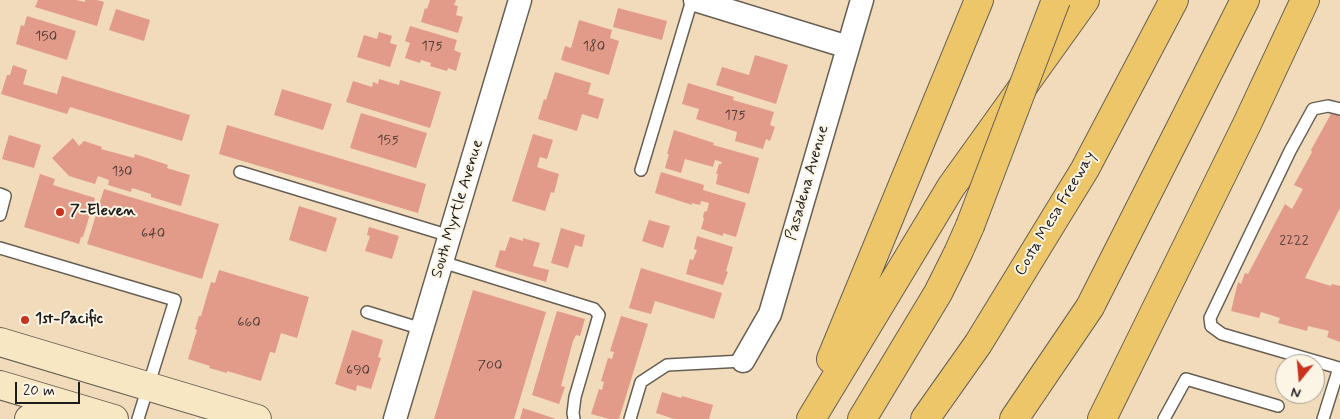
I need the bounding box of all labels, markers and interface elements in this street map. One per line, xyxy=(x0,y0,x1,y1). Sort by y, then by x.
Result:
house number: 150 xyxy=(35,29,57,45)
house number: 175 xyxy=(421,39,443,55)
house number: 180 xyxy=(583,39,605,55)
house number: 175 xyxy=(724,108,746,124)
street label: Pasadena Avenue xyxy=(782,123,834,243)
house number: 155 xyxy=(377,133,399,149)
street label: South Myrtle Avenue xyxy=(428,137,488,281)
street label: Costa Mesa Freeway xyxy=(1011,148,1101,280)
house number: 130 xyxy=(112,164,132,180)
place label: 7-Eleven xyxy=(70,202,136,222)
marker: 7-Eleven xyxy=(54,206,66,218)
house number: 640 xyxy=(141,226,165,242)
house number: 2222 xyxy=(1279,233,1309,249)
place label: 1st-Pacific xyxy=(35,310,103,330)
marker: 1st-Pacific xyxy=(19,314,31,326)
house number: 660 xyxy=(237,315,261,331)
north arrow xyxy=(1275,354,1325,404)
house number: 700 xyxy=(478,358,502,374)
house number: 690 xyxy=(346,363,370,379)
scale bar xyxy=(18,372,82,404)
text: 20 m xyxy=(23,381,55,401)
text: N xyxy=(1289,382,1303,402)

